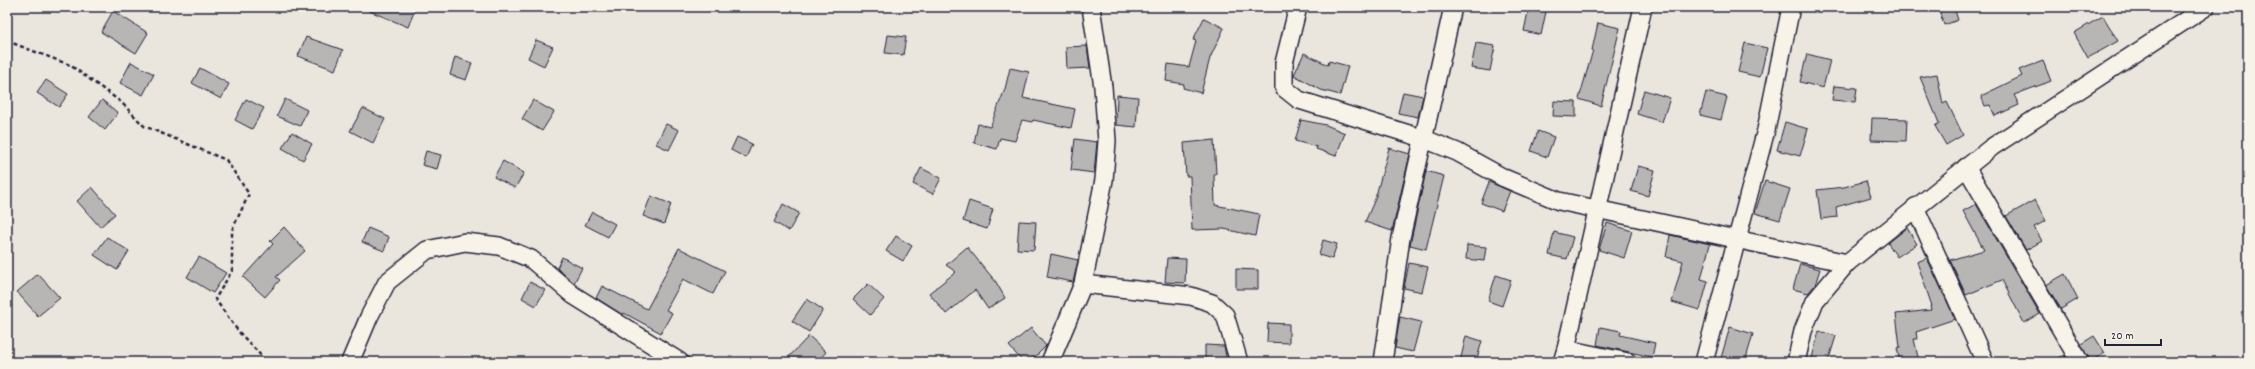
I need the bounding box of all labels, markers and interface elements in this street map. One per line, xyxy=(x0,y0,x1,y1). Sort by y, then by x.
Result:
scale bar xyxy=(2105,321,2161,347)
text: 20 m xyxy=(2111,328,2134,345)

